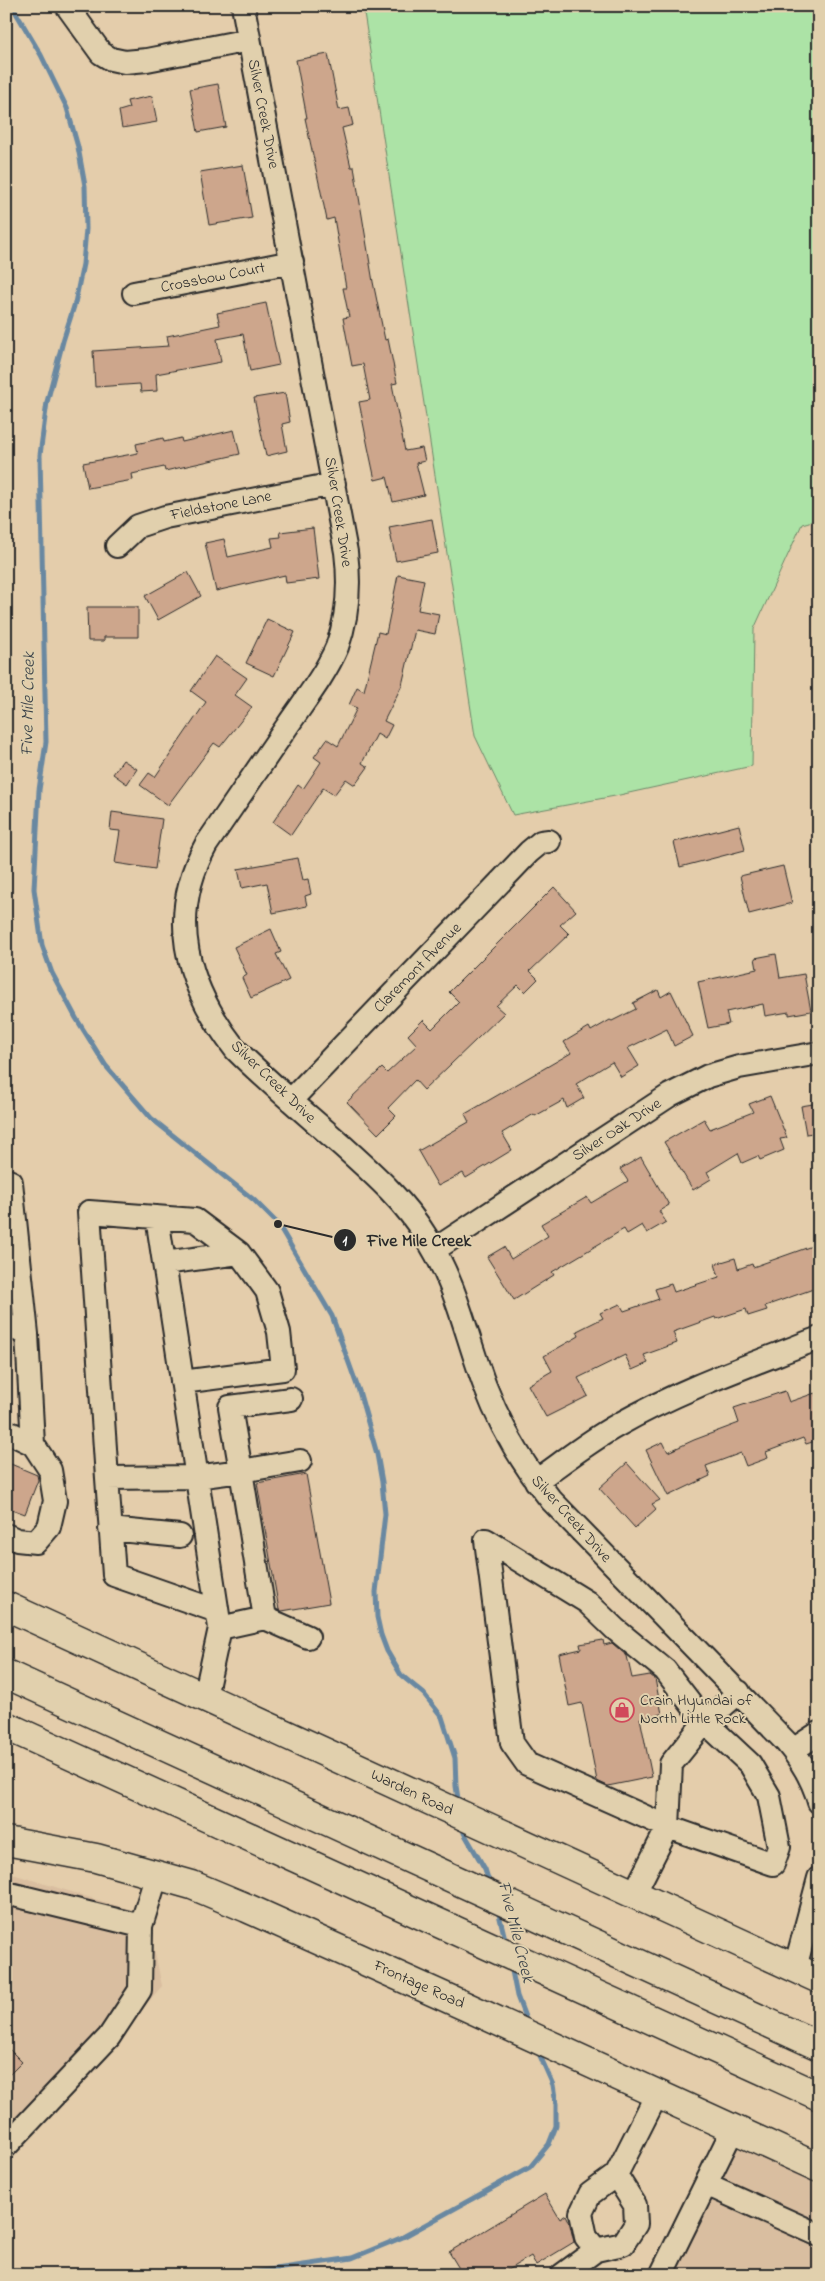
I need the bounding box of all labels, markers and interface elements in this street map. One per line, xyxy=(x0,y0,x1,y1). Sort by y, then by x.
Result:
street label: Silver Creek Drive xyxy=(241,57,286,172)
street label: Crossbow Court xyxy=(159,256,268,300)
street label: Silver Creek Drive xyxy=(317,455,359,570)
street label: Fieldstone Lane xyxy=(167,484,274,528)
water label: Five Mile Creek xyxy=(15,651,43,756)
street label: Claremont Avenue xyxy=(368,917,468,1019)
street label: Silver Creek Drive xyxy=(225,1035,322,1130)
street label: Silver Oak Drive xyxy=(568,1092,667,1168)
callout: Five Mile Creek xyxy=(332,1223,481,1256)
text: Five Mile Creek xyxy=(366,1229,472,1255)
text: 1 xyxy=(343,1230,348,1252)
street label: Silver Creek Drive xyxy=(525,1470,618,1569)
place label: Crain Hyundai of North Little Rock xyxy=(640,1689,753,1731)
shop icon: Crain Hyundai of North Little Rock xyxy=(609,1697,635,1723)
street label: Warden Road xyxy=(367,1763,457,1823)
water label: Five Mile Creek xyxy=(490,1878,540,1987)
street label: Frontage Road xyxy=(369,1954,468,2016)

